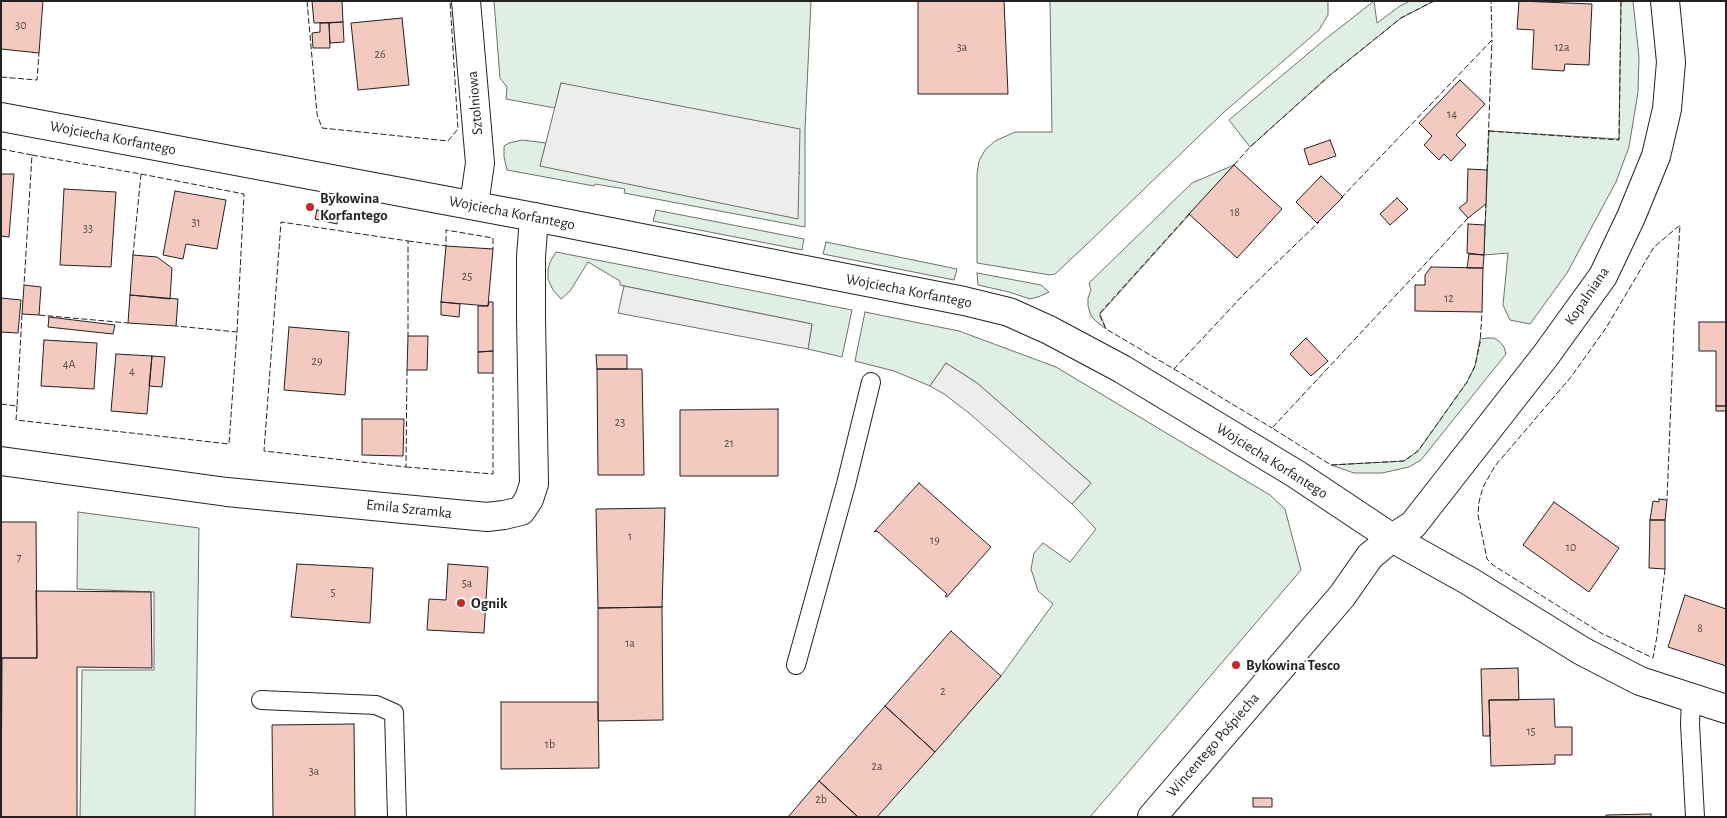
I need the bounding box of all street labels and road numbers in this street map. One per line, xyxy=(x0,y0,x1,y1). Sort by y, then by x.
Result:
street label: Sztolniowa xyxy=(463,70,487,136)
street label: Wojciecha Korfantego xyxy=(48,117,178,159)
street label: Wojciecha Korfantego xyxy=(447,192,577,234)
street label: Kopalniana xyxy=(1561,263,1613,329)
street label: Wojciecha Korfantego xyxy=(844,270,974,312)
street label: Wojciecha Korfantego xyxy=(1213,419,1331,503)
street label: Emila Szramka xyxy=(365,496,453,522)
street label: Wincentego Pośpiecha xyxy=(1163,689,1263,801)

